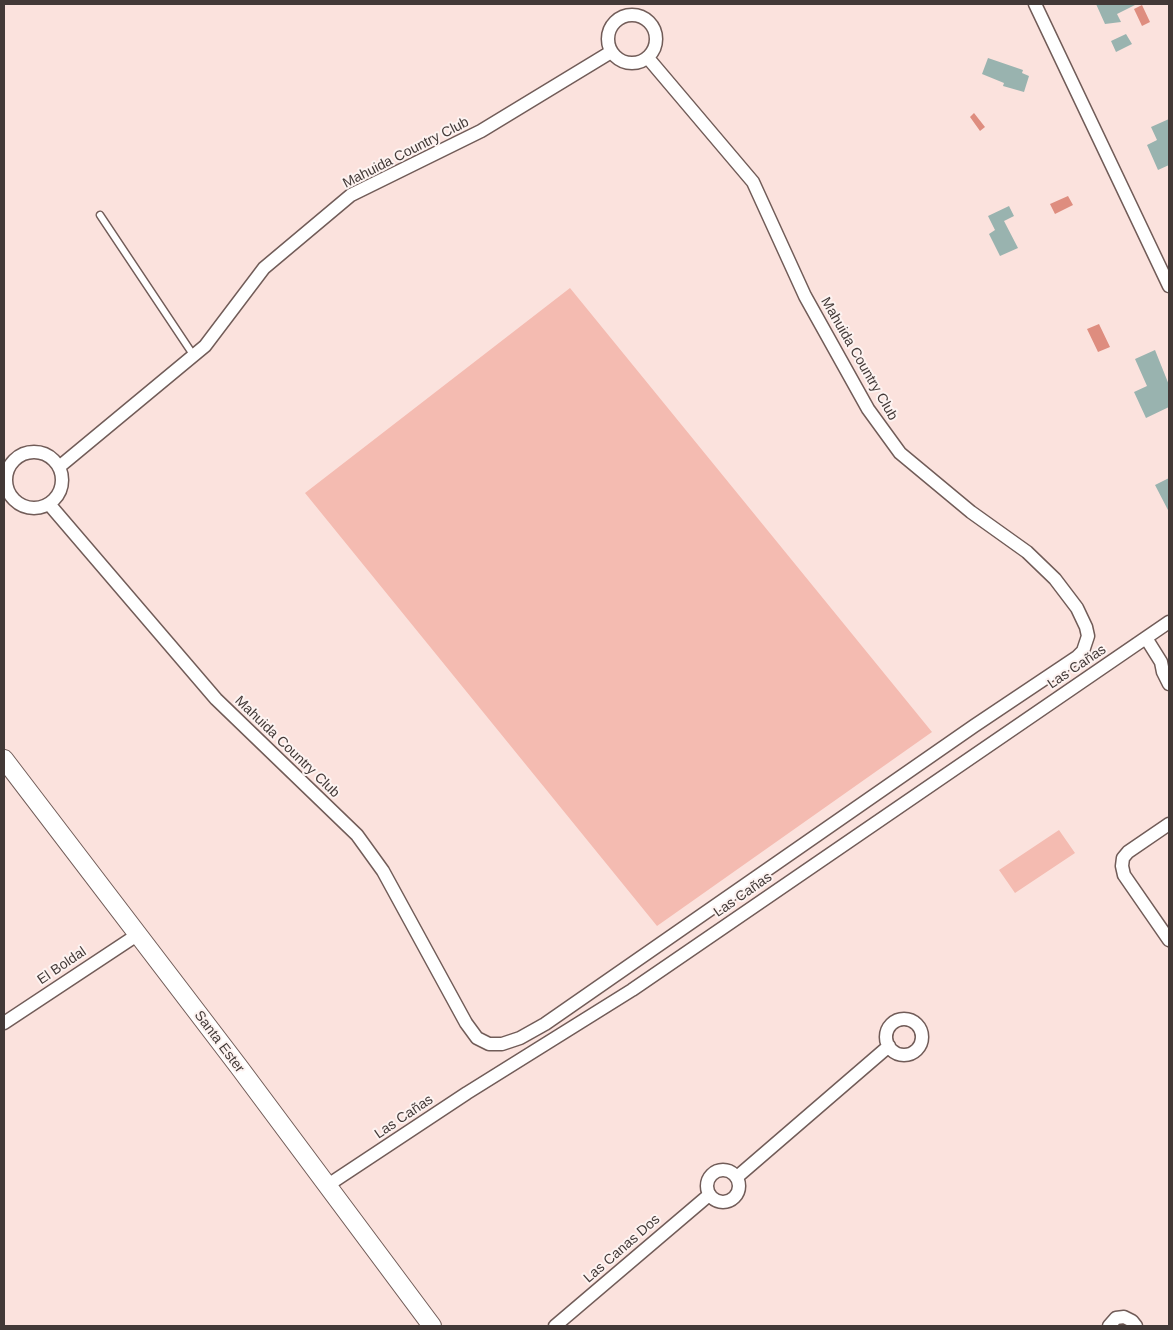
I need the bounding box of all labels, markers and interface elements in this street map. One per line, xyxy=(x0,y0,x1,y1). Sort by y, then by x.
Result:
street label: Mahuida Country Club xyxy=(340,114,472,192)
street label: Mahuida Country Club xyxy=(817,294,901,424)
street label: Las Cañas xyxy=(1045,641,1109,693)
street label: Mahuida Country Club xyxy=(231,693,343,801)
street label: Las Cañas xyxy=(711,869,775,921)
street label: El Boldal xyxy=(34,944,90,988)
street label: Santa Ester xyxy=(190,1008,248,1076)
street label: Las Cañas xyxy=(372,1091,436,1143)
street label: Las Canas Dos xyxy=(580,1211,664,1287)

